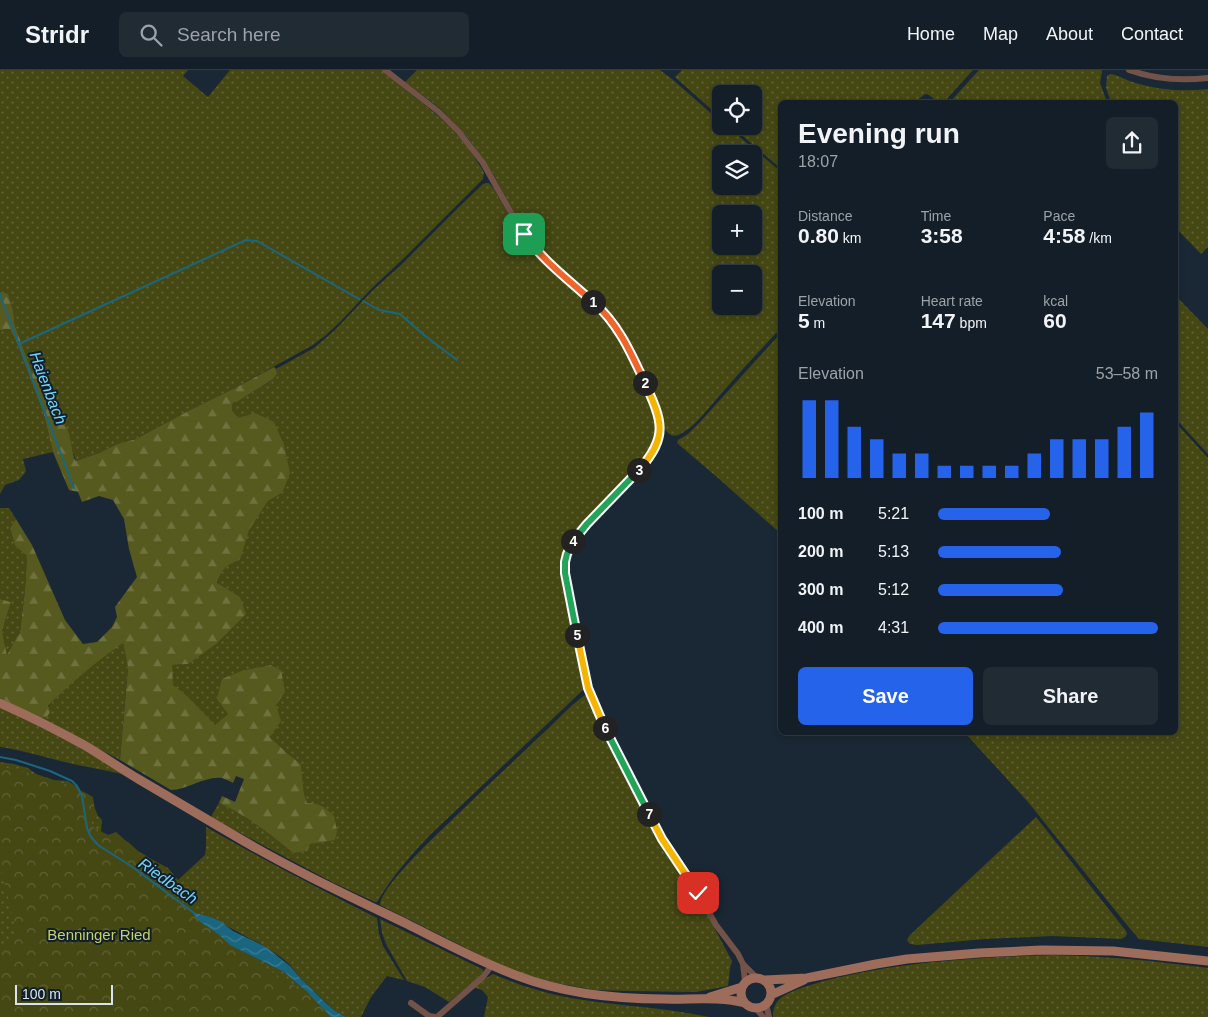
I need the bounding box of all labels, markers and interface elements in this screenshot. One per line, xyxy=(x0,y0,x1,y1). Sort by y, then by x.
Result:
search box xyxy=(119,12,469,57)
text: Stridr xyxy=(25,21,89,48)
icon: search xyxy=(137,21,165,49)
text: Search here xyxy=(177,24,281,45)
text: Home xyxy=(907,24,955,44)
text: Map xyxy=(983,24,1018,44)
text: About xyxy=(1046,24,1093,44)
text: Contact xyxy=(1121,24,1183,44)
map controls xyxy=(712,85,762,315)
button: locate xyxy=(712,85,762,135)
button: share xyxy=(1106,117,1158,169)
text: Evening run xyxy=(798,118,960,149)
button: layers xyxy=(712,145,762,195)
text: 18:07 xyxy=(798,153,838,170)
button: + xyxy=(712,205,762,255)
text: Distance xyxy=(798,208,852,224)
text: Time xyxy=(921,208,951,224)
text: Pace xyxy=(1043,208,1075,224)
pin xyxy=(503,213,545,255)
icon: arrive xyxy=(510,220,538,248)
text: 0.80 xyxy=(798,224,839,247)
text: 3:58 xyxy=(921,224,963,247)
text: 4:58 xyxy=(1043,224,1085,247)
text: km xyxy=(839,230,861,246)
text: /km xyxy=(1085,230,1112,246)
button: − xyxy=(712,265,762,315)
pin: 1 xyxy=(580,290,606,314)
text: Elevation xyxy=(798,293,856,309)
text: Heart rate xyxy=(921,293,983,309)
text: kcal xyxy=(1043,293,1068,309)
text: 1 xyxy=(590,294,597,310)
text: 5 xyxy=(798,309,810,332)
text: 147 xyxy=(921,309,956,332)
text: 60 xyxy=(1043,309,1067,332)
text: m xyxy=(810,315,825,331)
text: bpm xyxy=(956,315,987,331)
water label: Haienbach xyxy=(26,349,70,427)
text: Elevation xyxy=(798,365,864,382)
text: 53–58 m xyxy=(1096,365,1158,382)
pin: 2 xyxy=(632,370,658,396)
text: 2 xyxy=(642,375,649,391)
pin: 3 xyxy=(626,458,652,482)
text: 3 xyxy=(636,462,643,478)
text: 100 m xyxy=(798,505,843,522)
text: 5:21 xyxy=(878,505,909,522)
pin: 4 xyxy=(560,528,586,554)
text: 4 xyxy=(570,533,577,549)
text: 200 m xyxy=(798,543,843,560)
text: 5:13 xyxy=(878,543,909,560)
text: 300 m xyxy=(798,581,843,598)
text: 5:12 xyxy=(878,581,909,598)
text: 400 m xyxy=(798,619,843,636)
text: 4:31 xyxy=(878,619,909,636)
pin: 5 xyxy=(564,622,590,648)
text: 5 xyxy=(574,627,581,643)
button: Save xyxy=(798,667,973,725)
button: Share xyxy=(983,667,1158,725)
pin: 6 xyxy=(592,716,618,740)
text: 6 xyxy=(602,720,609,736)
pin: 7 xyxy=(636,802,662,826)
text: 7 xyxy=(646,806,653,822)
water label: Riedbach xyxy=(135,855,201,907)
pin xyxy=(677,872,719,914)
icon: check xyxy=(684,879,712,907)
park label: Benninger Ried xyxy=(47,926,151,943)
scale bar xyxy=(15,982,112,1005)
text: 100 m xyxy=(22,986,61,1002)

